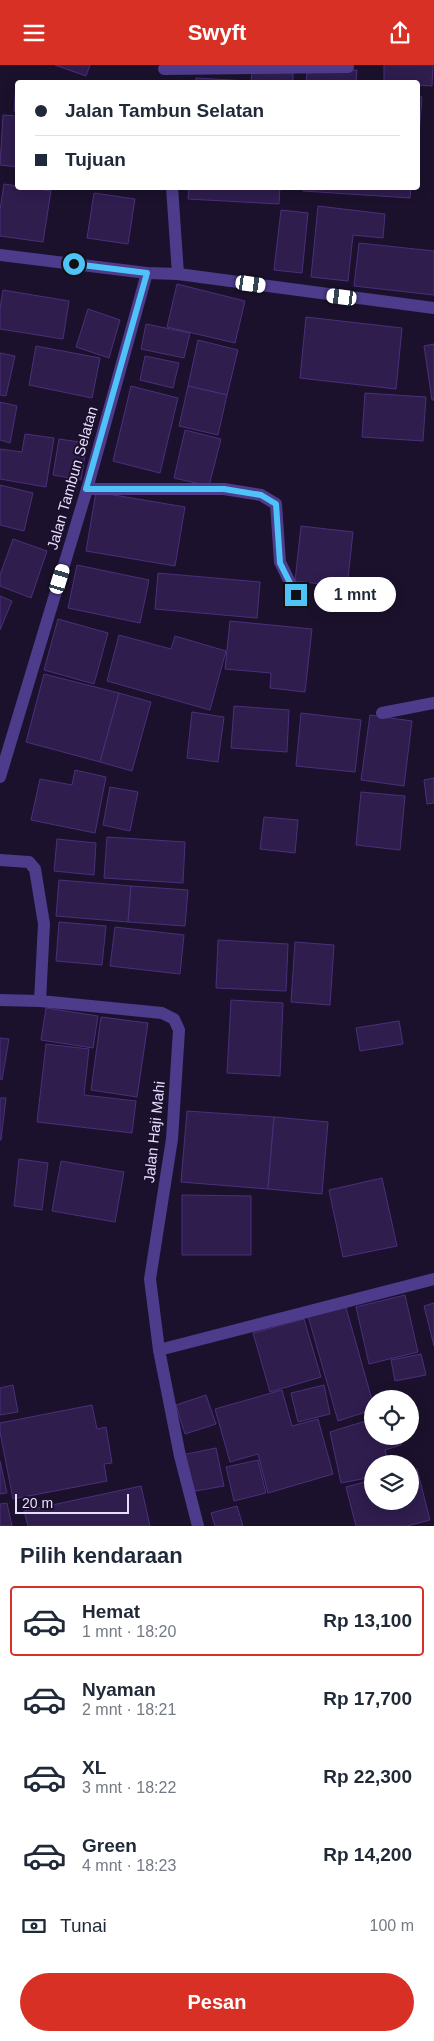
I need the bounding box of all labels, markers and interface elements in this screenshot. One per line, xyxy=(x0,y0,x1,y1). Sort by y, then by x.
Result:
icon: menu xyxy=(20,19,48,47)
icon: share xyxy=(386,19,414,47)
text: Swyft xyxy=(188,20,246,45)
text: Jalan Tambun Selatan xyxy=(65,100,264,121)
text: Tujuan xyxy=(65,149,126,170)
route start xyxy=(63,253,85,275)
car xyxy=(235,274,266,294)
car xyxy=(326,288,357,306)
street label: Jalan Tambun Selatan xyxy=(43,404,101,552)
car xyxy=(48,562,71,596)
callout: 1 mnt xyxy=(314,577,396,613)
route end xyxy=(285,584,307,606)
text: 1 mnt xyxy=(334,586,376,603)
street label: Jalan Haji Mahi xyxy=(140,1080,168,1184)
map controls xyxy=(364,1390,419,1510)
button: locate xyxy=(364,1390,419,1445)
button: layers xyxy=(364,1455,419,1510)
scale bar xyxy=(15,1491,129,1514)
text: 20 m xyxy=(22,1495,53,1511)
text: Pilih kendaraan xyxy=(20,1543,183,1568)
icon: car xyxy=(22,1599,67,1644)
text: Hemat xyxy=(82,1601,140,1622)
text: Rp 13,100 xyxy=(323,1610,412,1631)
text: 1 mnt · 18:20 xyxy=(82,1623,176,1640)
icon: car xyxy=(22,1677,67,1722)
text: Nyaman xyxy=(82,1679,156,1700)
text: Rp 17,700 xyxy=(323,1688,412,1709)
text: 2 mnt · 18:21 xyxy=(82,1701,176,1718)
icon: car xyxy=(22,1755,67,1800)
text: XL xyxy=(82,1757,106,1778)
text: Rp 22,300 xyxy=(323,1766,412,1787)
text: 3 mnt · 18:22 xyxy=(82,1779,176,1796)
icon: car xyxy=(22,1833,67,1878)
text: Green xyxy=(82,1835,137,1856)
text: Rp 14,200 xyxy=(323,1844,412,1865)
text: 4 mnt · 18:23 xyxy=(82,1857,176,1874)
icon: cash xyxy=(20,1912,48,1940)
text: Tunai xyxy=(60,1915,107,1936)
text: 100 m xyxy=(370,1917,414,1934)
button: Pesan xyxy=(20,1973,414,2031)

